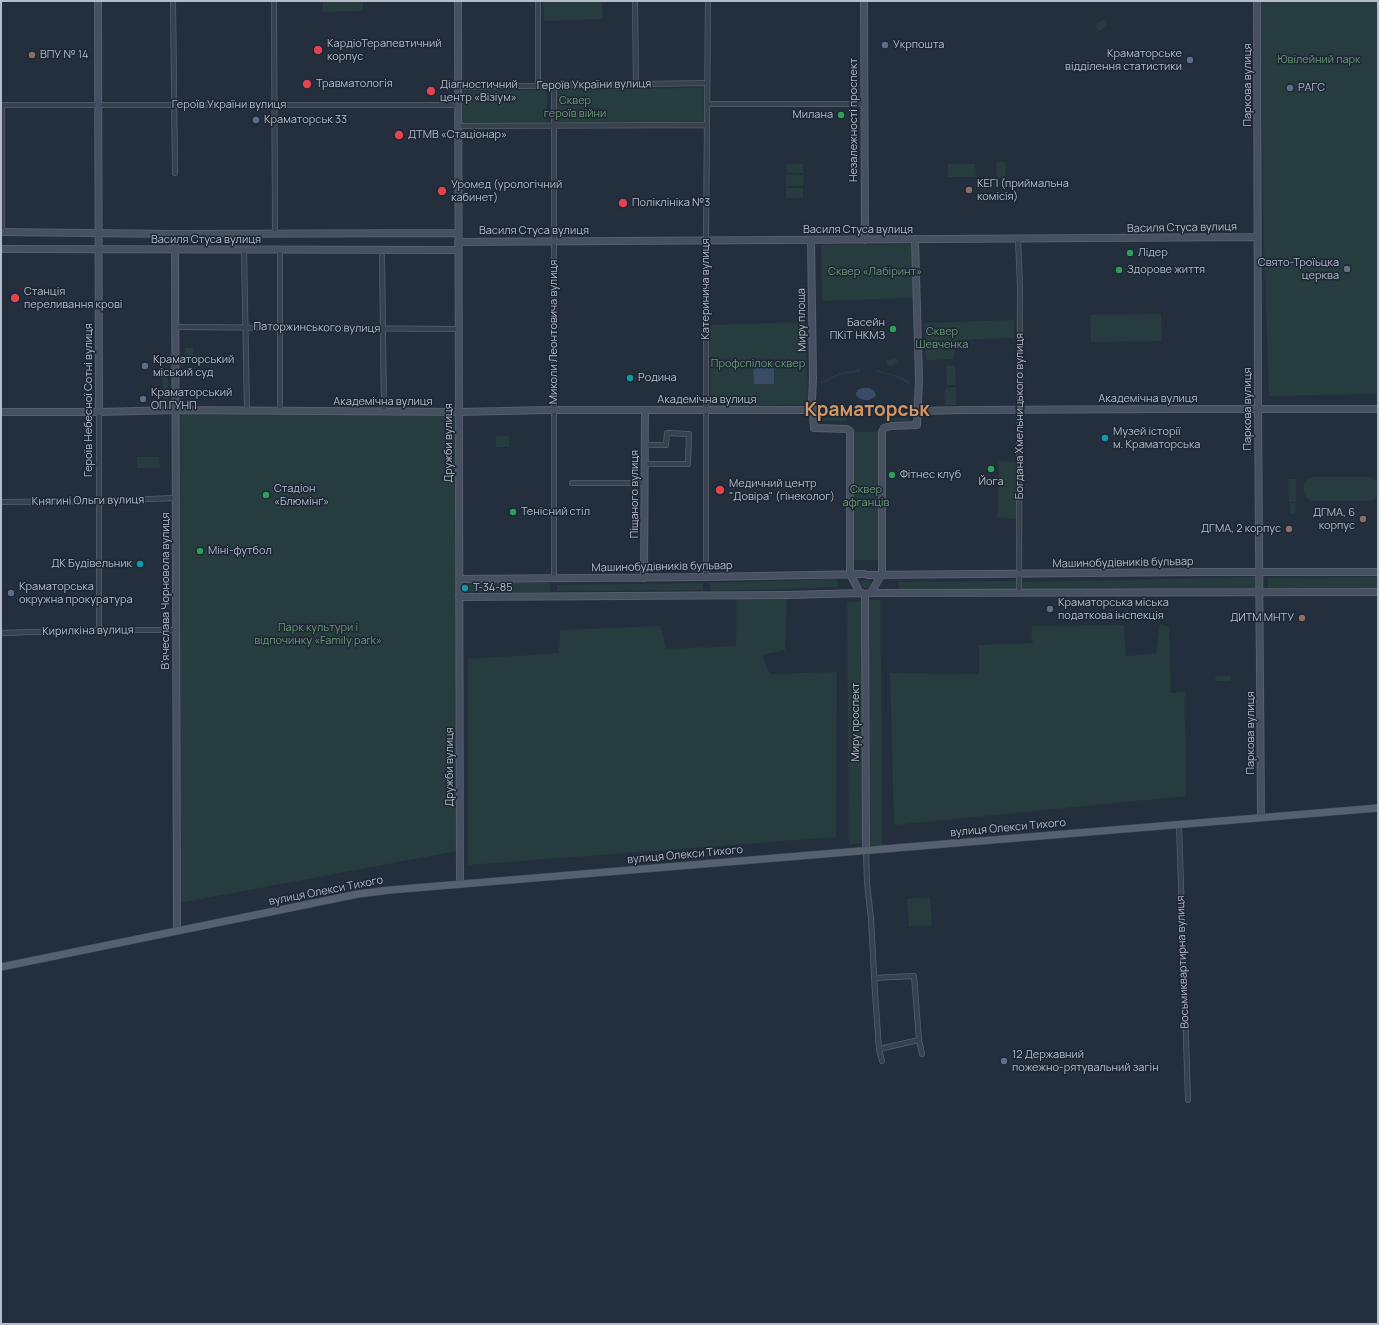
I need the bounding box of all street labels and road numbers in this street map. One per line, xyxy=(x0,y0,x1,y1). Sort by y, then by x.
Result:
street label: Паркова вулиця xyxy=(1241,43,1255,127)
street label: Незалежності проспект xyxy=(847,58,861,182)
street label: Героїв України вулиця xyxy=(537,77,651,93)
street label: Героїв України вулиця xyxy=(172,98,286,112)
street label: Василя Стуса вулиця xyxy=(1127,220,1237,236)
street label: Василя Стуса вулиця xyxy=(803,223,913,237)
street label: Василя Стуса вулиця xyxy=(479,224,589,238)
street label: Василя Стуса вулиця xyxy=(151,233,261,247)
street label: Катеринича вулиця xyxy=(699,238,713,340)
street label: Миколи Леонтовича вулиця xyxy=(547,260,561,404)
street label: Миру площа xyxy=(795,288,809,352)
street label: Паторжинського вулиця xyxy=(253,320,381,336)
street label: Героїв Небесної Сотні вулиця xyxy=(82,323,96,477)
street label: Богдана Хмельницького вулиця xyxy=(1013,333,1027,499)
street label: Паркова вулиця xyxy=(1241,367,1255,451)
street label: Академічна вулиця xyxy=(1098,392,1198,406)
street label: Академічна вулиця xyxy=(657,393,757,407)
street label: Академічна вулиця xyxy=(333,395,433,409)
street label: Дружби вулиця xyxy=(442,403,456,483)
street label: Піщаного вулиця xyxy=(628,450,642,538)
street label: Княгині Ольги вулиця xyxy=(32,493,144,509)
street label: В'ячеслава Чорновола вулиця xyxy=(159,513,173,669)
street label: Машинобудівників бульвар xyxy=(1052,555,1194,571)
street label: Машинобудівників бульвар xyxy=(591,559,733,575)
street label: Кирилкіна вулиця xyxy=(42,624,134,638)
street label: Миру проспект xyxy=(849,683,863,761)
street label: Паркова вулиця xyxy=(1244,691,1258,775)
street label: Дружби вулиця xyxy=(443,727,457,807)
street label: вулиця Олекси Тихого xyxy=(950,816,1066,840)
street label: вулиця Олекси Тихого xyxy=(627,843,743,867)
street label: вулиця Олекси Тихого xyxy=(268,873,384,909)
street label: Восьмиквартирна вулиця xyxy=(1174,895,1192,1029)

